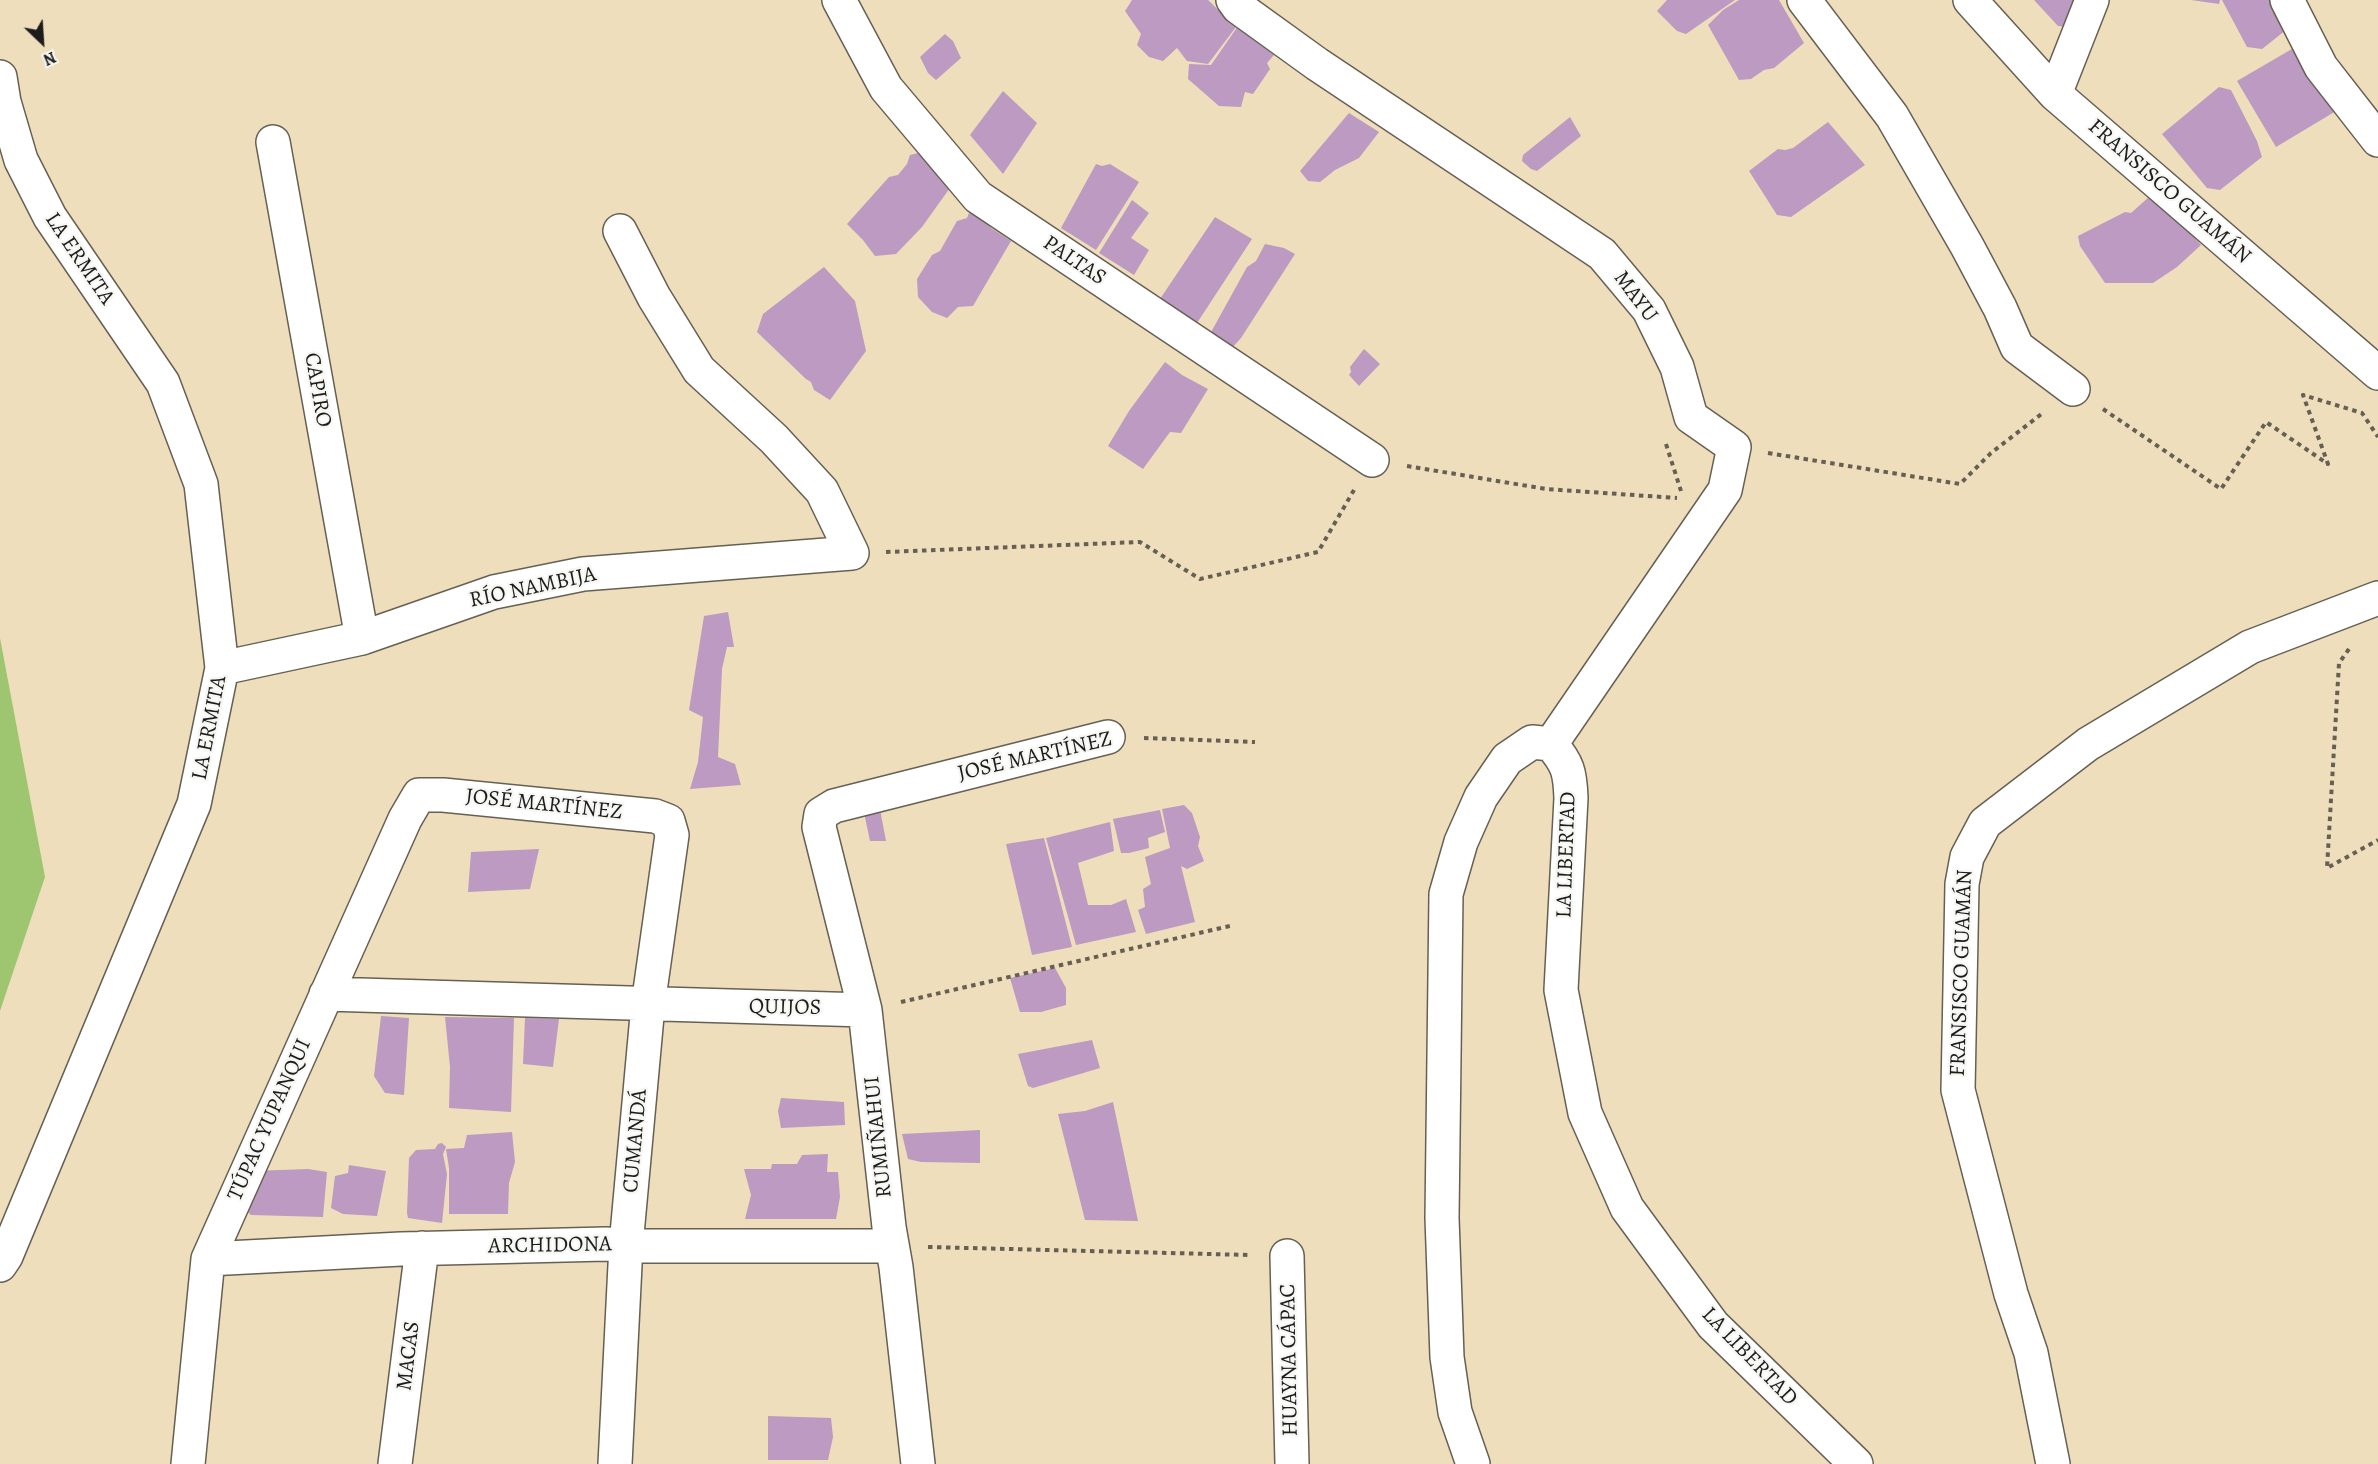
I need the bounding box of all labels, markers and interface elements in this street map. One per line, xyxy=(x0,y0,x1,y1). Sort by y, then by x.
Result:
north arrow xyxy=(12,12,72,72)
text: N xyxy=(40,46,60,71)
street label: FRANSISCO GUAMÁN xyxy=(2082,114,2256,270)
street label: LA ERMITA xyxy=(38,208,120,310)
street label: PALTAS xyxy=(1037,230,1111,292)
street label: MAYU xyxy=(1607,266,1663,328)
street label: CAPIRO xyxy=(297,351,337,429)
street label: RÍO NAMBIJA xyxy=(467,562,599,614)
street label: LA ERMITA xyxy=(187,674,233,782)
street label: JOSÉ MARTÍNEZ xyxy=(955,726,1115,788)
street label: JOSÉ MARTÍNEZ xyxy=(464,784,624,826)
street label: LA LIBERTAD xyxy=(1552,791,1582,919)
street label: FRANSISCO GUAMÁN xyxy=(1945,869,1979,1077)
street label: QUIJOS xyxy=(749,994,821,1022)
street label: TÚPAC YUPANQUI xyxy=(222,1035,318,1205)
street label: RUMIÑAHUI xyxy=(859,1075,899,1199)
street label: CUMANDÁ xyxy=(618,1088,654,1194)
street label: ARCHIDONA xyxy=(488,1232,612,1260)
street label: HUAYNA CÁPAC xyxy=(1275,1284,1305,1436)
street label: LA LIBERTAD xyxy=(1695,1302,1803,1412)
street label: MACAS xyxy=(392,1320,426,1392)

